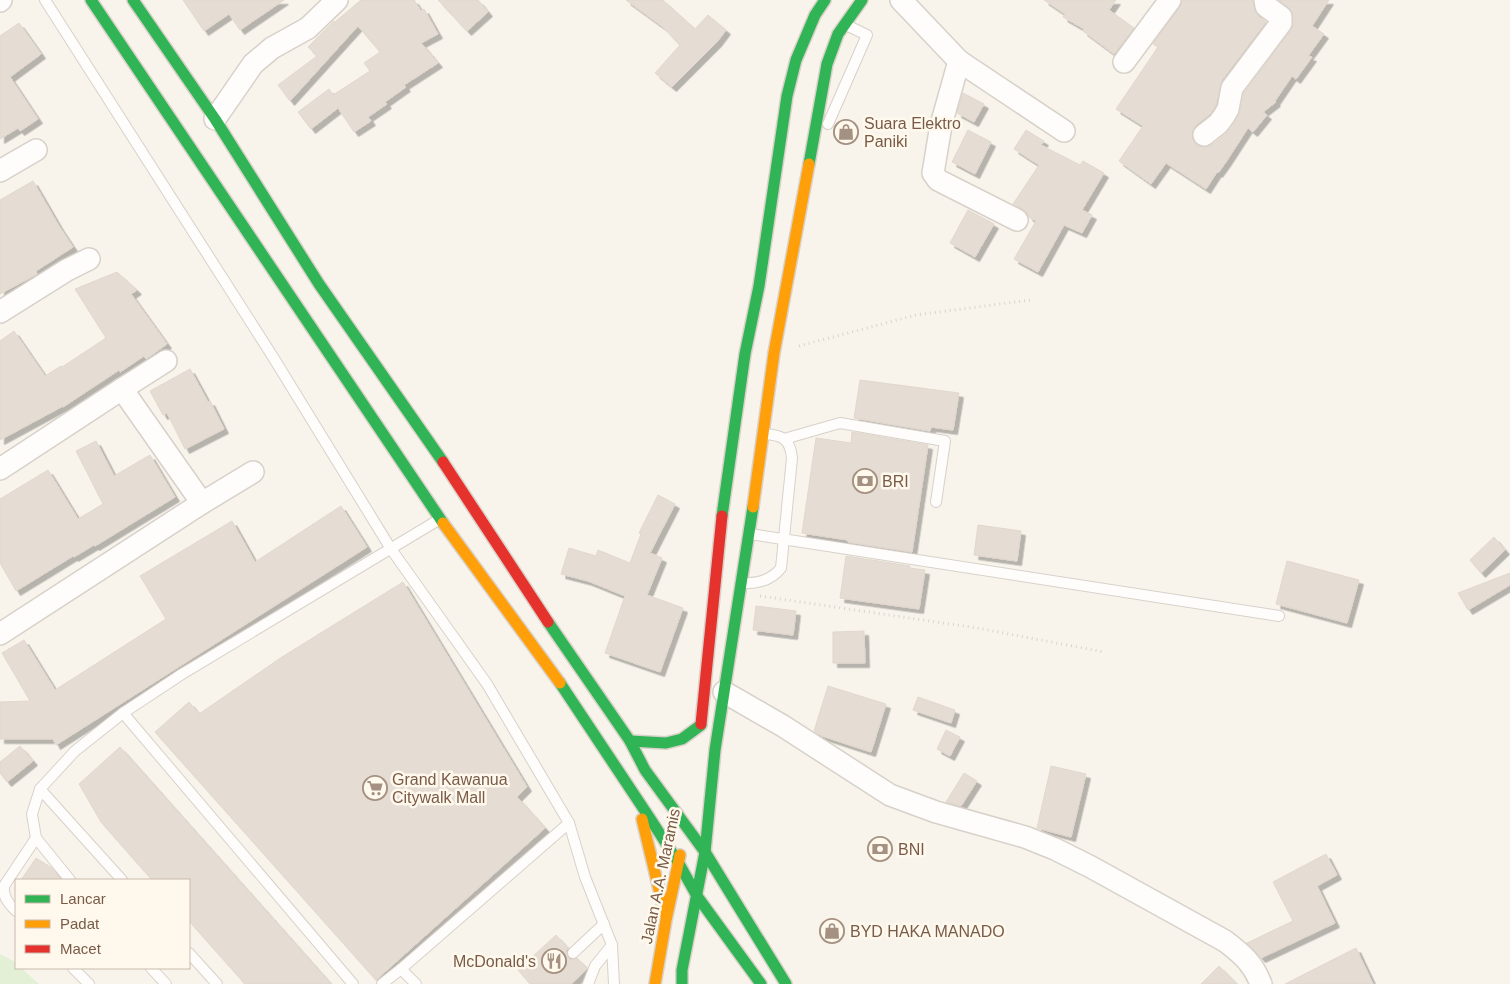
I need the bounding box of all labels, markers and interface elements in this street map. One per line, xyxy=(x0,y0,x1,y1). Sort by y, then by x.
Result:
place label: Suara Elektro Paniki xyxy=(864,115,961,150)
shop icon: Suara Elektro Paniki xyxy=(833,119,859,145)
bank icon: BRI xyxy=(852,468,878,494)
place label: BRI xyxy=(882,473,909,490)
place label: Grand Kawanua Citywalk Mall xyxy=(392,771,508,806)
supermarket icon: Grand Kawanua Citywalk Mall xyxy=(362,775,388,801)
street label: Jalan A.A. Maramis xyxy=(638,807,683,945)
bank icon: BNI xyxy=(867,836,893,862)
place label: BNI xyxy=(898,841,925,858)
legend xyxy=(15,879,190,969)
text: Lancar xyxy=(60,890,106,907)
text: Padat xyxy=(60,915,100,932)
shop icon: BYD HAKA MANADO xyxy=(819,918,845,944)
place label: BYD HAKA MANADO xyxy=(850,923,1005,940)
text: Macet xyxy=(60,940,102,957)
restaurant icon: McDonald's xyxy=(541,948,567,974)
place label: McDonald's xyxy=(453,953,536,970)

